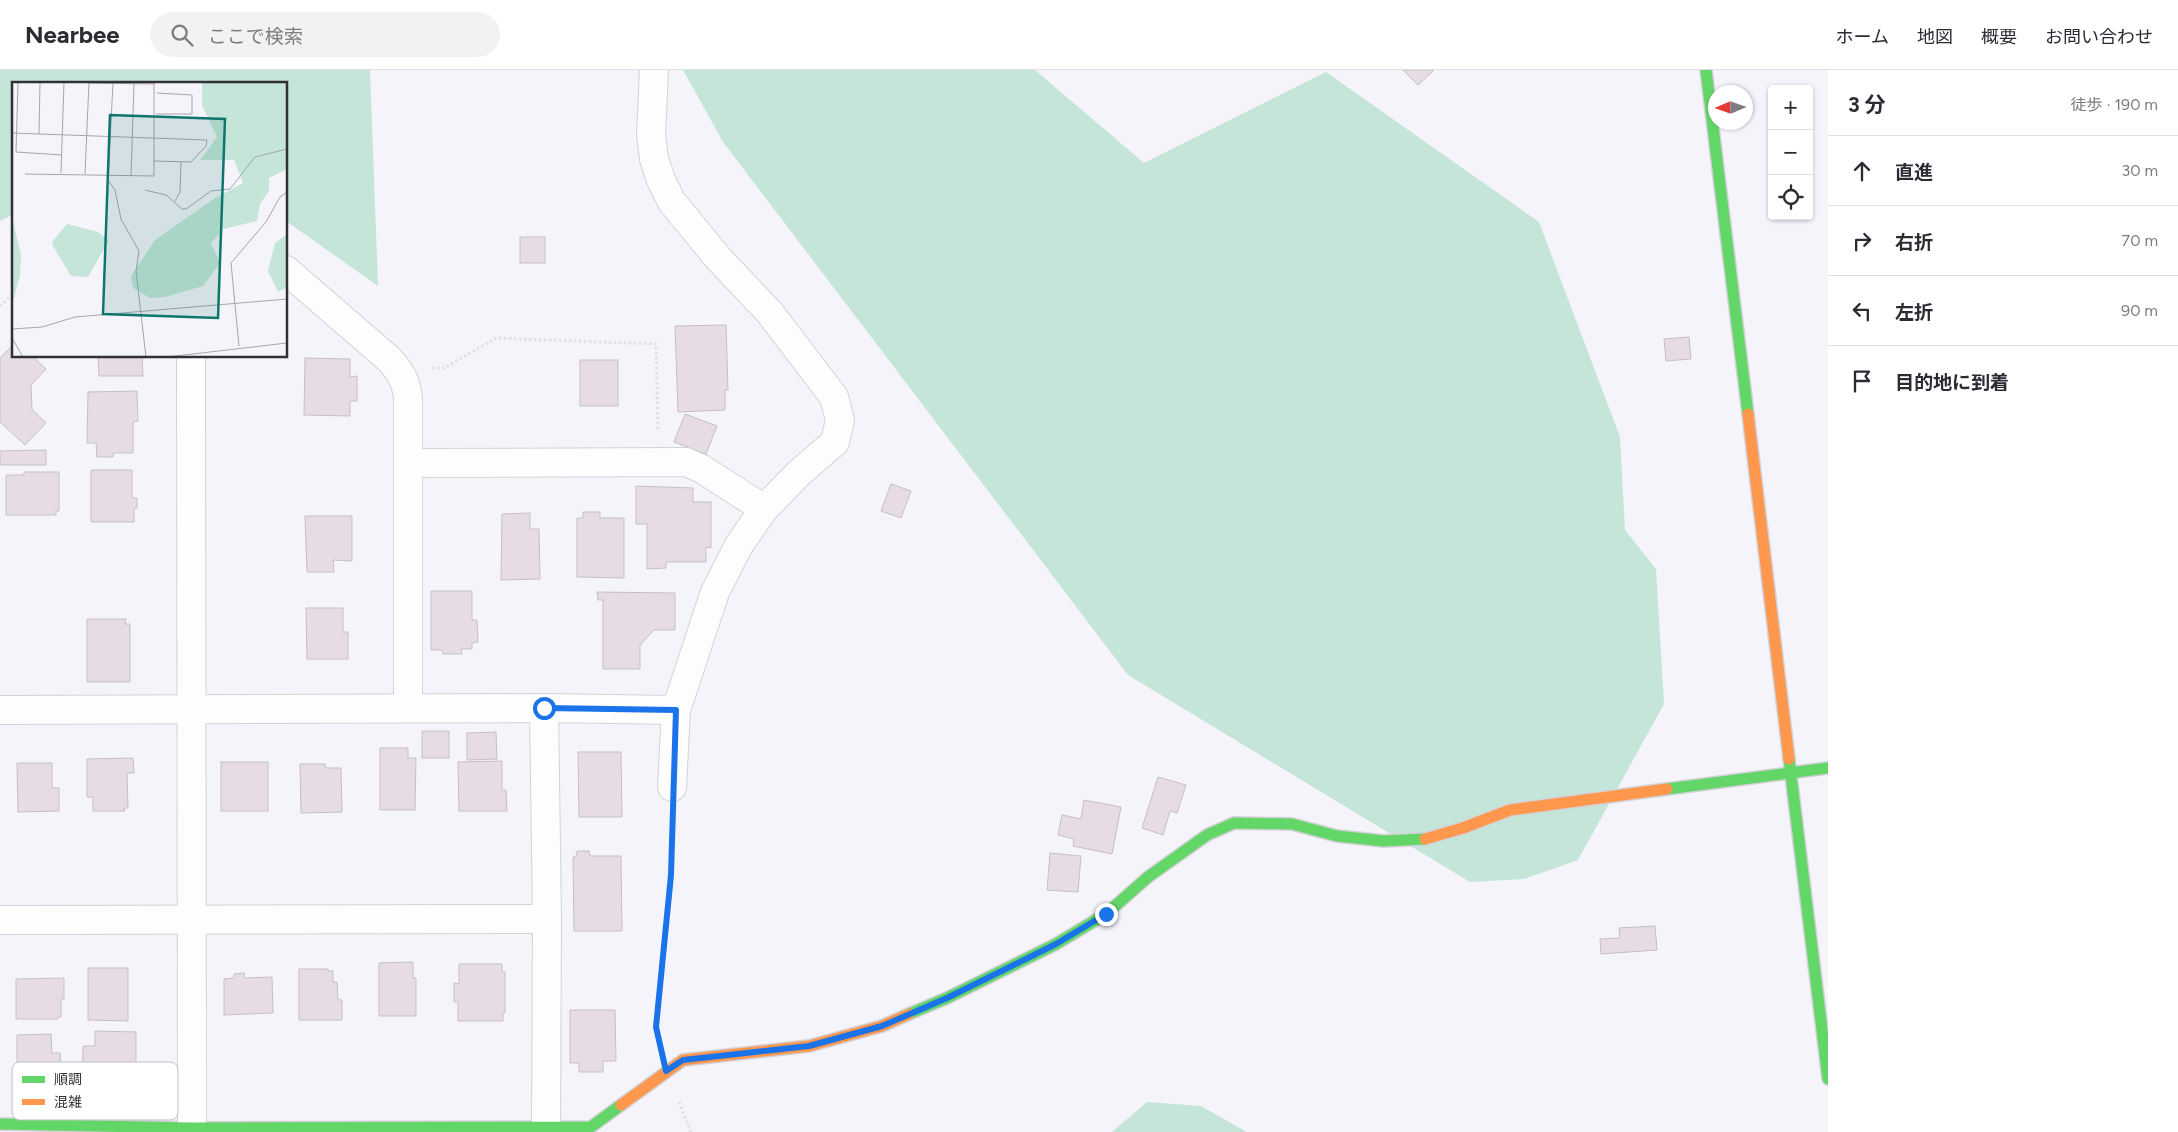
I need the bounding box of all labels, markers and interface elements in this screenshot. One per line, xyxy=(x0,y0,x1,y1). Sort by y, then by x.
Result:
search box xyxy=(150,12,500,57)
text: Nearbee xyxy=(25,20,120,49)
icon: search xyxy=(168,21,196,49)
text: ここで検索 xyxy=(208,25,303,48)
text: ホーム xyxy=(1836,26,1889,48)
text: 地図 xyxy=(1917,26,1953,48)
text: 概要 xyxy=(1981,26,2017,48)
text: お問い合わせ xyxy=(2045,26,2153,48)
inset map xyxy=(12,82,288,358)
north arrow xyxy=(1708,85,1753,130)
map controls xyxy=(1768,85,1813,220)
button: + xyxy=(1768,85,1813,130)
text: 3 分 xyxy=(1848,92,1886,117)
text: 徒歩 · 190 m xyxy=(2071,95,2158,114)
button: − xyxy=(1768,130,1813,175)
icon: ahead xyxy=(1848,157,1876,185)
text: 直進 xyxy=(1895,161,1933,184)
text: 30 m xyxy=(2121,161,2158,180)
button: locate xyxy=(1768,175,1813,220)
icon: right xyxy=(1848,227,1876,255)
text: 右折 xyxy=(1895,231,1933,254)
text: 70 m xyxy=(2122,231,2158,250)
icon: left xyxy=(1848,297,1876,325)
text: 左折 xyxy=(1895,301,1933,324)
text: 90 m xyxy=(2121,301,2158,320)
icon: arrive xyxy=(1848,367,1876,395)
text: 目的地に到着 xyxy=(1895,371,2009,394)
route start xyxy=(533,697,556,720)
route end xyxy=(1095,903,1118,926)
legend xyxy=(12,1062,178,1120)
text: 順調 xyxy=(54,1071,82,1088)
text: 混雑 xyxy=(54,1094,82,1111)

